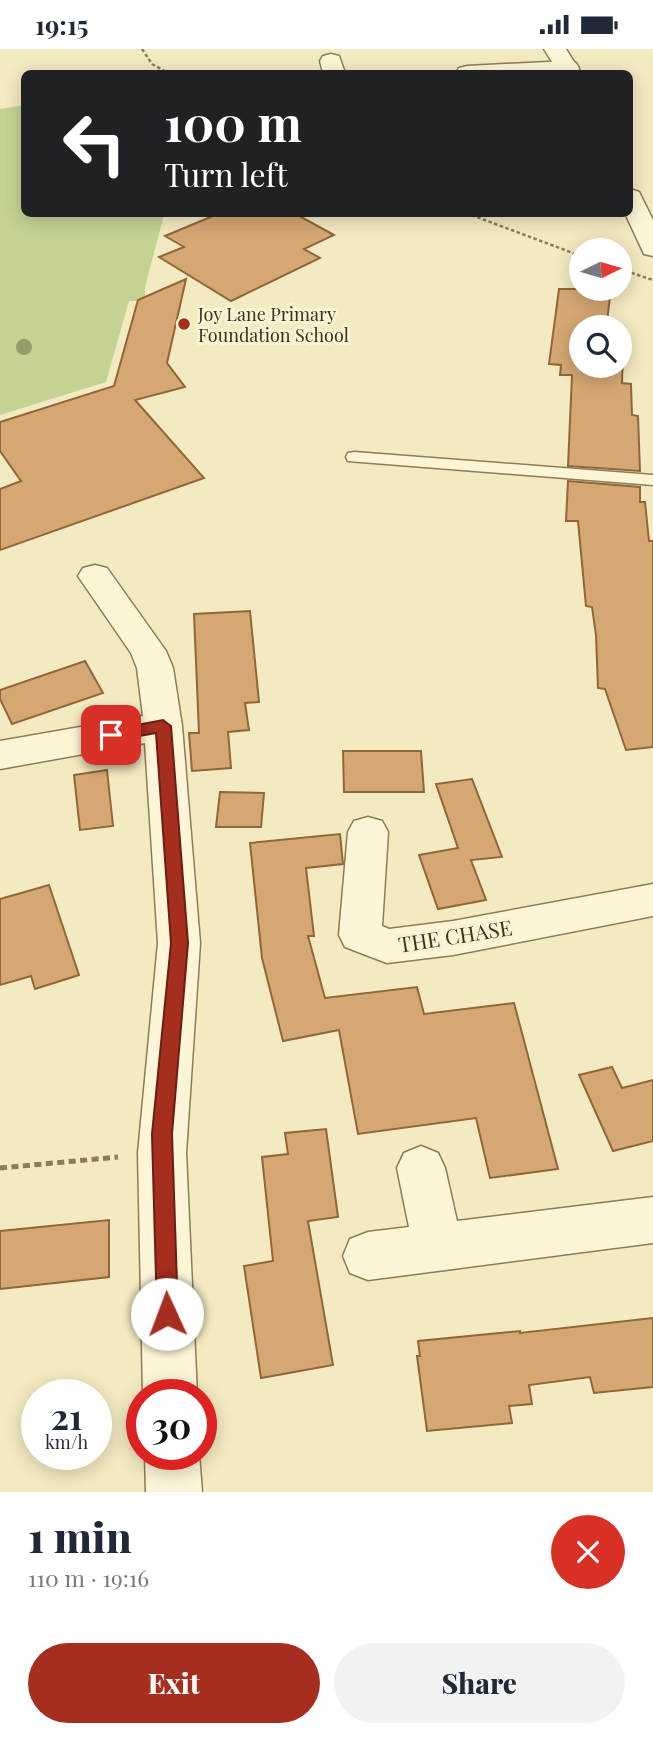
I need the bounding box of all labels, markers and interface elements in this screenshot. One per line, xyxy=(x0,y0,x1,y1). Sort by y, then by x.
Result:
text: 19:15 xyxy=(35,7,88,42)
text: 100 m xyxy=(164,89,302,154)
icon: left xyxy=(49,98,140,189)
text: Turn left xyxy=(164,152,288,195)
north arrow xyxy=(569,238,632,301)
map controls xyxy=(569,238,632,378)
place label: Joy Lane Primary Foundation School xyxy=(197,302,349,347)
button: search xyxy=(569,315,632,378)
marker: Joy Lane Primary Foundation School xyxy=(176,316,192,332)
pin xyxy=(81,705,141,765)
icon: arrive xyxy=(92,716,130,754)
street label: THE CHASE xyxy=(396,912,514,958)
position arrow xyxy=(130,1277,204,1351)
speed limit sign: 30 xyxy=(126,1379,217,1470)
text: 21 xyxy=(51,1392,82,1439)
text: km/h xyxy=(45,1430,88,1454)
text: 1 min xyxy=(28,1508,132,1564)
button: close xyxy=(551,1515,625,1589)
text: 110 m · 19:16 xyxy=(28,1562,149,1593)
button: Exit xyxy=(28,1643,320,1723)
button: Share xyxy=(334,1643,625,1723)

